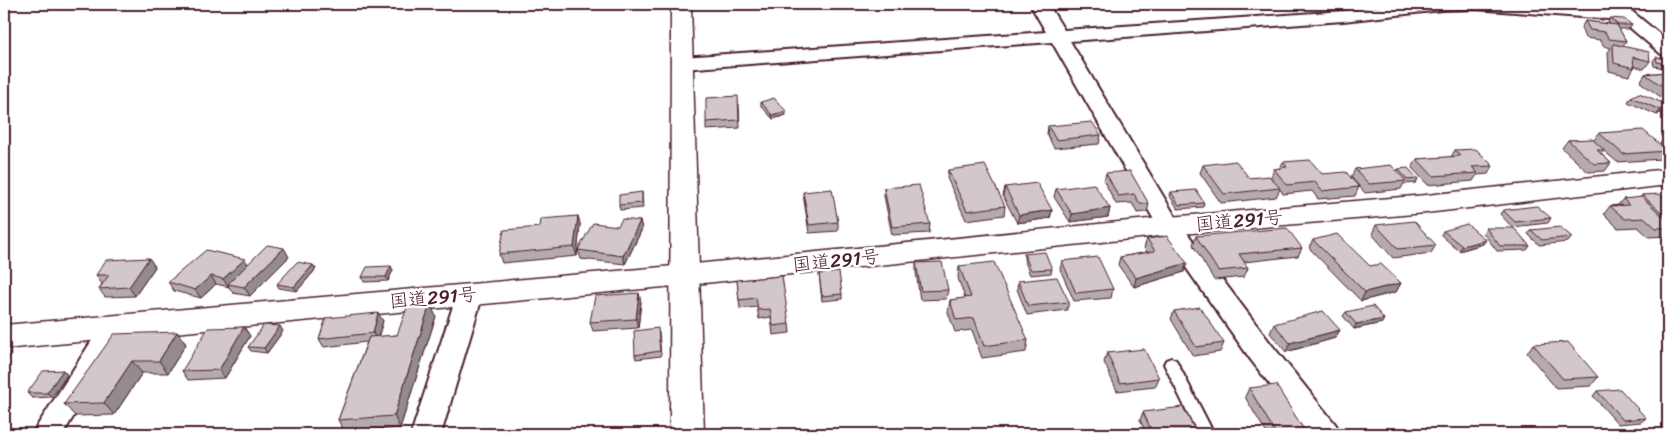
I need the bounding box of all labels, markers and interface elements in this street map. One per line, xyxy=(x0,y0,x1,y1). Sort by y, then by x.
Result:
street label: 国道291号 xyxy=(1194,200,1284,241)
street label: 国道291号 xyxy=(791,239,881,281)
street label: 国道291号 xyxy=(388,277,478,318)

